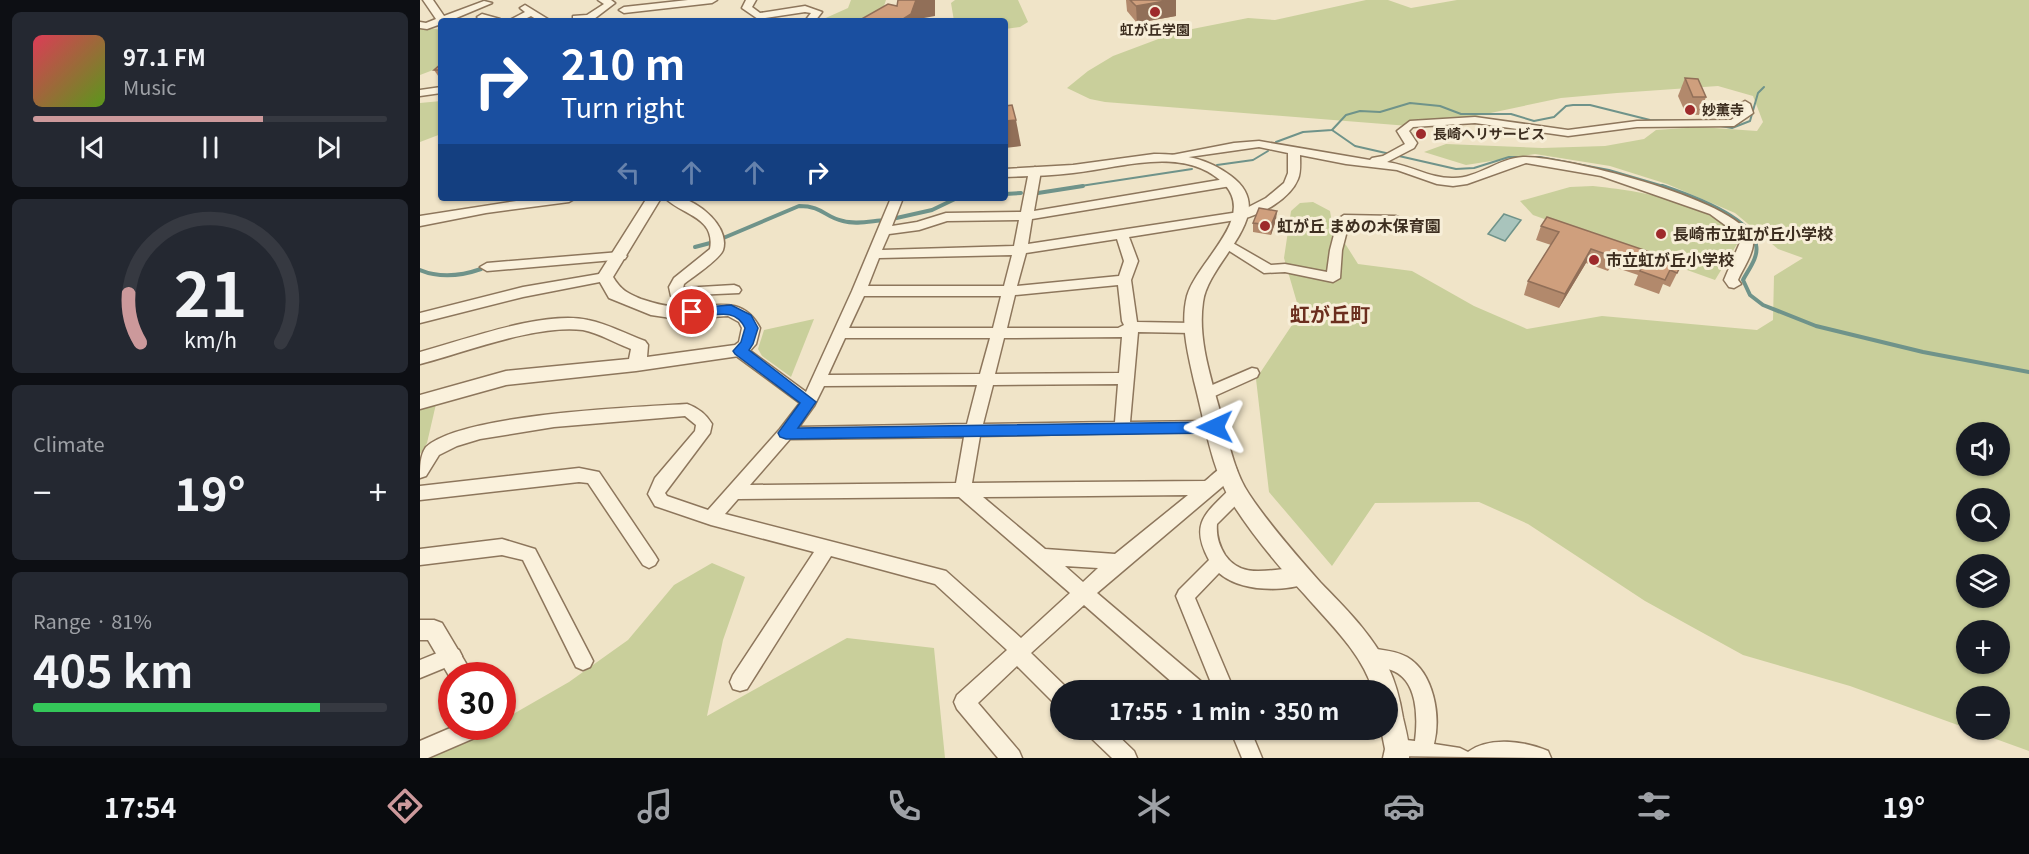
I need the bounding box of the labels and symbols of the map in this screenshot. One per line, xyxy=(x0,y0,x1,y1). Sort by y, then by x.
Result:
marker: 虹が丘学園 xyxy=(1148,5,1162,19)
place label: 虹が丘学園 xyxy=(1120,19,1190,39)
place label: 妙薫寺 xyxy=(1702,99,1744,119)
marker: 妙薫寺 xyxy=(1683,103,1697,117)
place label: 長崎ヘリサービス xyxy=(1433,123,1545,143)
marker: 長崎ヘリサービス xyxy=(1414,127,1428,141)
place label: 虹が丘 まめの木保育園 xyxy=(1277,213,1441,237)
marker: 虹が丘 まめの木保育園 xyxy=(1258,219,1272,233)
place label: 長崎市立虹が丘小学校 xyxy=(1673,221,1833,245)
marker: 長崎市立虹が丘小学校 xyxy=(1654,227,1668,241)
place label: 市立虹が丘小学校 xyxy=(1606,247,1734,271)
marker: 市立虹が丘小学校 xyxy=(1587,253,1601,267)
pin xyxy=(666,286,717,337)
district label: 虹が丘町 xyxy=(1290,299,1370,328)
position arrow xyxy=(1183,395,1247,459)
speed limit sign: 30 xyxy=(438,662,516,740)

